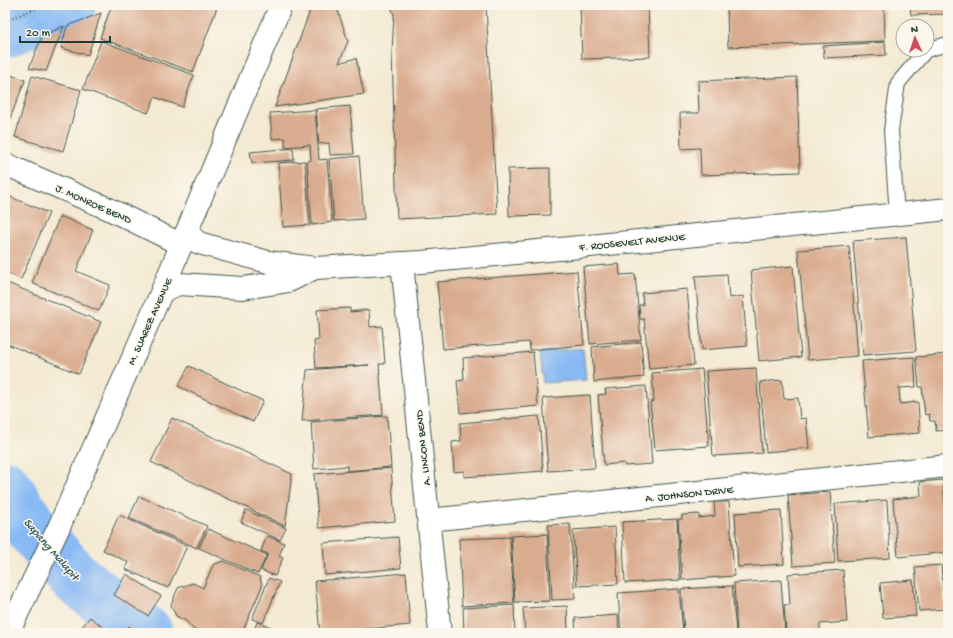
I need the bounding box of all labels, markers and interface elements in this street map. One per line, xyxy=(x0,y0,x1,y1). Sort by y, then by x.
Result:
scale bar xyxy=(20,18,110,44)
north arrow xyxy=(895,18,935,58)
text: N xyxy=(911,24,918,36)
text: 20 m xyxy=(26,27,51,41)
street label: J. MONROE BEND xyxy=(53,183,134,227)
street label: F. ROOSEVELT AVENUE xyxy=(578,231,687,255)
street label: M. SUAREZ AVENUE xyxy=(126,275,176,367)
street label: A. LINCON BEND xyxy=(414,409,434,486)
street label: A. JOHNSON DRIVE xyxy=(645,484,735,506)
water label: Sapang Malapit xyxy=(20,516,83,586)

